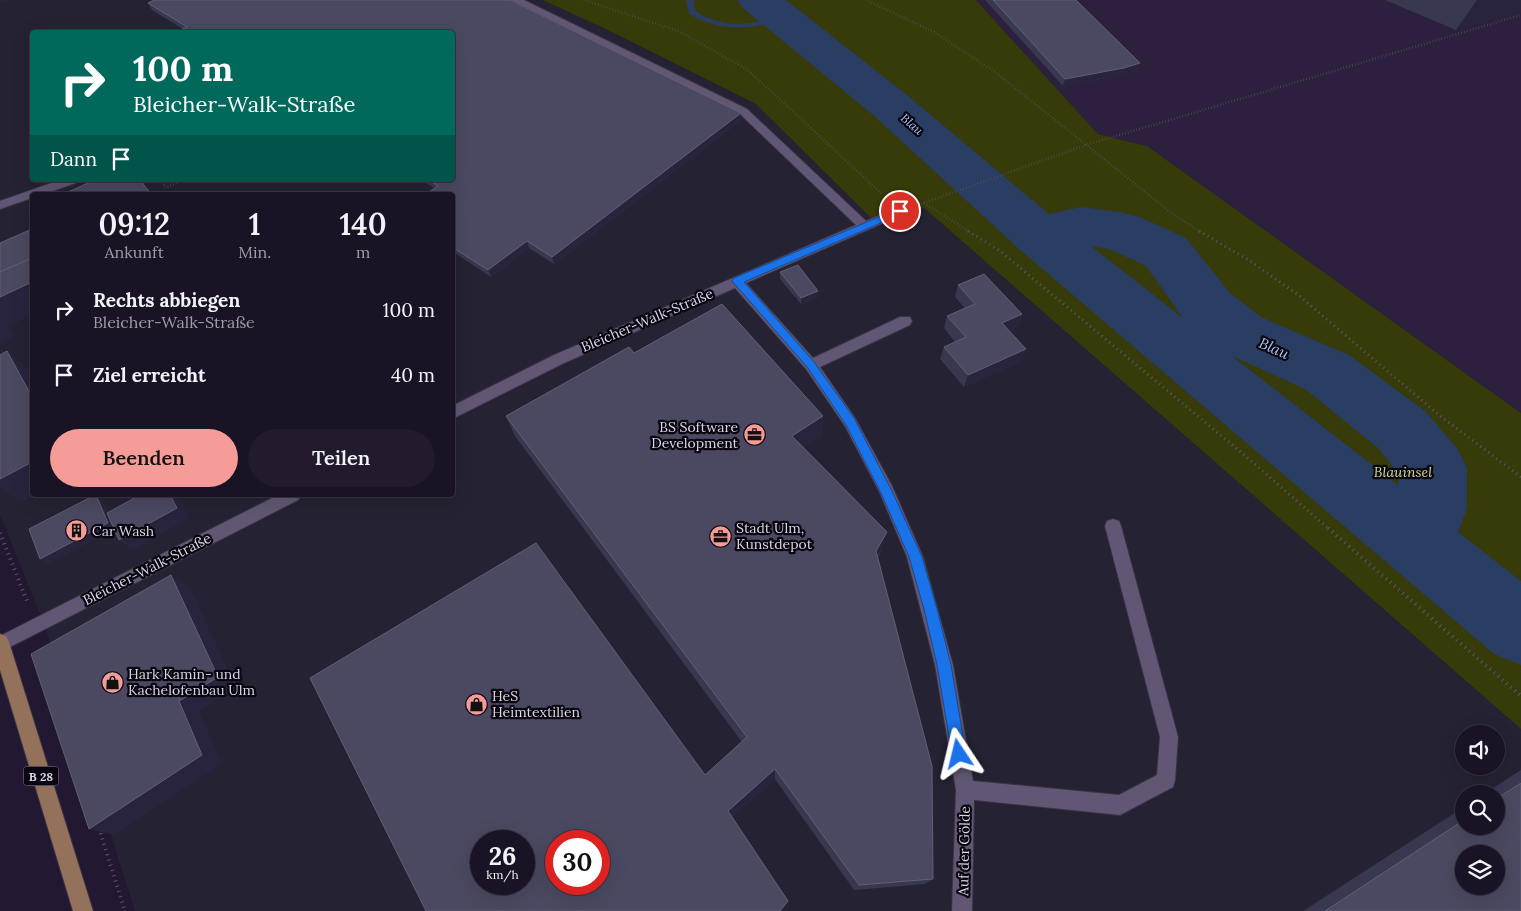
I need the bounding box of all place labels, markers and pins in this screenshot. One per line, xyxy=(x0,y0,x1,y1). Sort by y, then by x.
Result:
pin xyxy=(879,190,921,232)
place label: BS Software Development xyxy=(651,418,739,452)
office icon: BS Software Development xyxy=(742,423,766,447)
building icon: Car Wash xyxy=(64,519,88,543)
place label: Stadt Ulm, Kunstdepot xyxy=(736,519,813,553)
place label: Car Wash xyxy=(92,522,154,540)
office icon: Stadt Ulm, Kunstdepot xyxy=(708,524,732,548)
place label: Hark Kamin- und Kachelofenbau Ulm xyxy=(128,665,256,699)
shop icon: Hark Kamin- und Kachelofenbau Ulm xyxy=(100,670,124,694)
place label: HeS Heimtextilien xyxy=(492,687,581,721)
shop icon: HeS Heimtextilien xyxy=(464,692,488,716)

